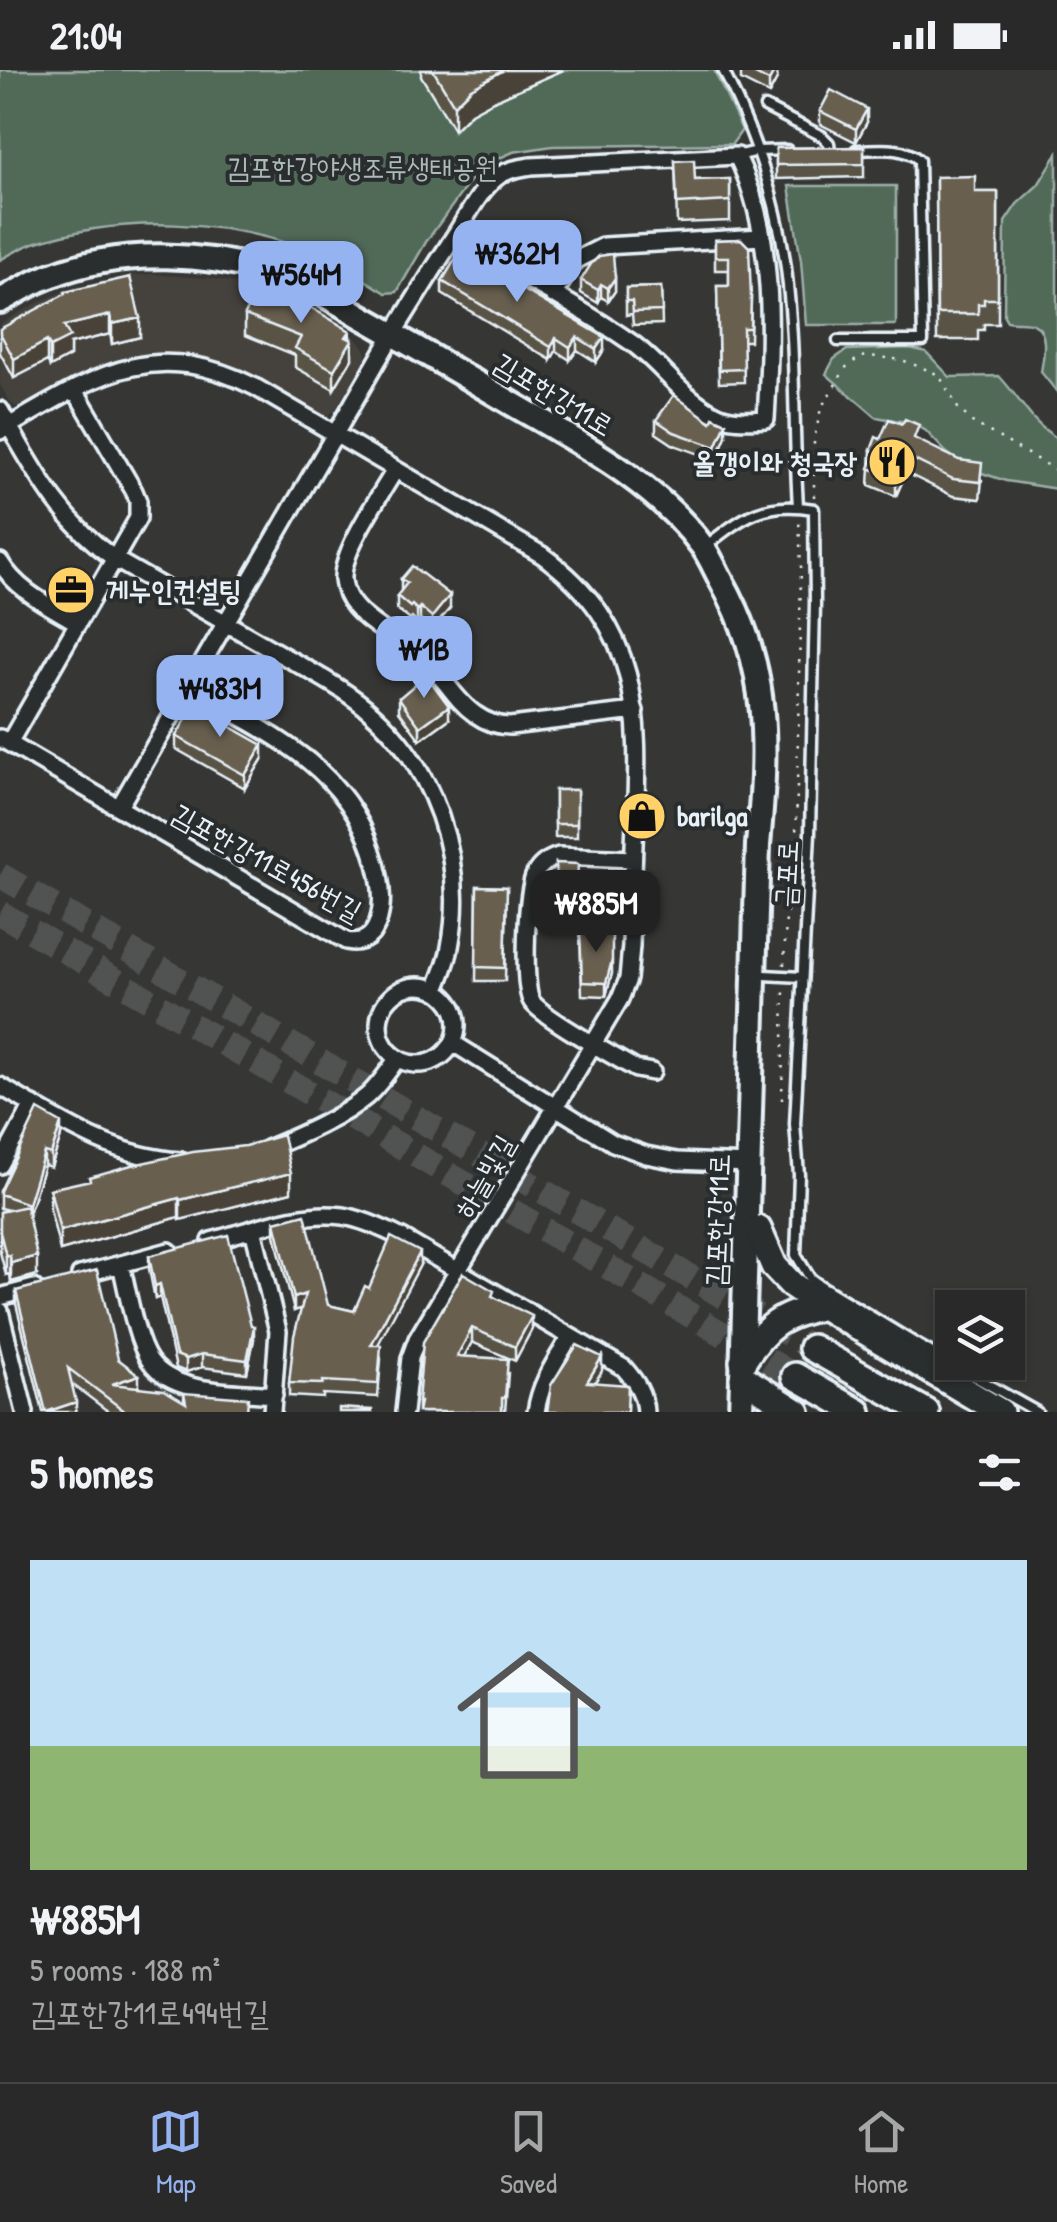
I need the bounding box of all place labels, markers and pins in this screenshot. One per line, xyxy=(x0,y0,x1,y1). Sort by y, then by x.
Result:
pin: ₩362M xyxy=(447,220,587,305)
pin: ₩564M xyxy=(231,241,371,326)
restaurant icon: 올갱이와 청국장 xyxy=(866,436,918,488)
place label: 올갱이와 청국장 xyxy=(693,443,857,481)
office icon: 게누인컨설팅 xyxy=(45,564,97,616)
place label: 게누인컨설팅 xyxy=(106,571,241,609)
pin: ₩1B xyxy=(376,616,472,701)
pin: ₩483M xyxy=(150,655,290,740)
shop icon: barilga xyxy=(616,790,668,842)
place label: barilga xyxy=(677,797,747,836)
pin: ₩885M xyxy=(526,870,666,955)

